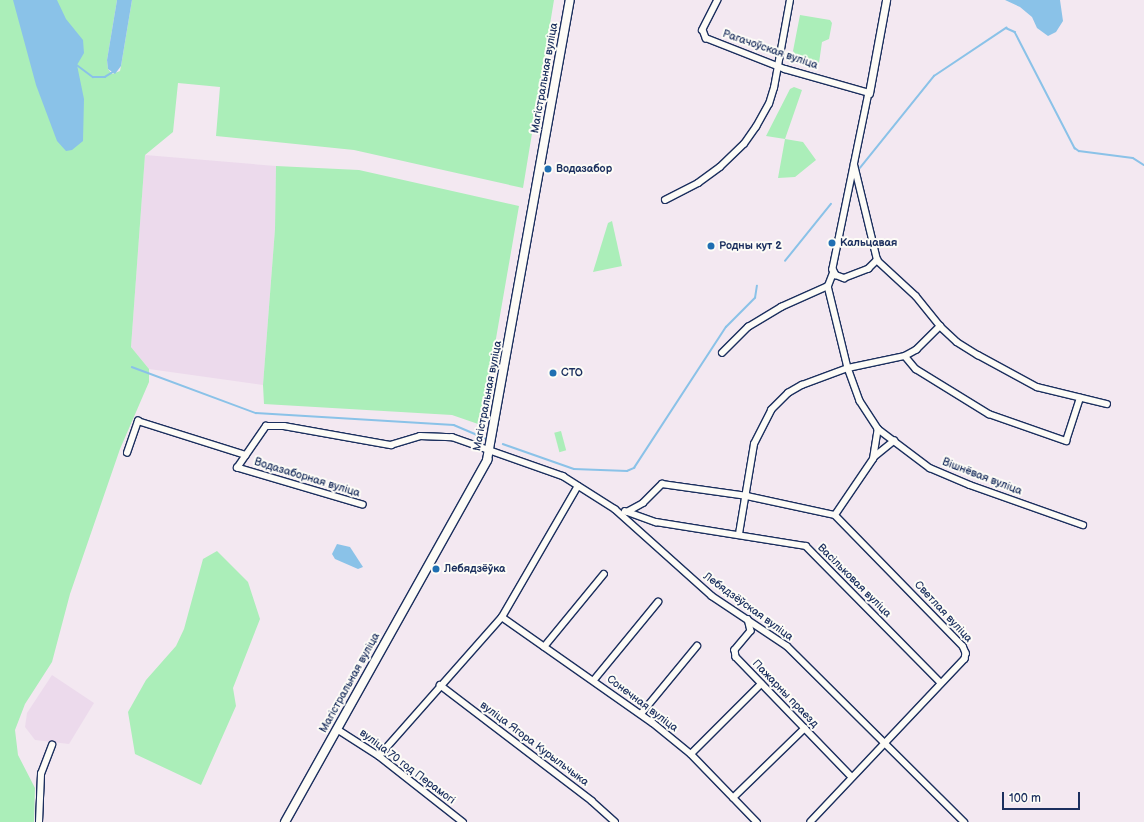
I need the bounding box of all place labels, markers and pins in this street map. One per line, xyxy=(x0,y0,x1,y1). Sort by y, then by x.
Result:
place label: Водазабор xyxy=(556,162,612,176)
marker: Водазабор xyxy=(543,164,553,174)
place label: Кальцавая xyxy=(840,236,897,250)
marker: Кальцавая xyxy=(827,238,837,248)
place label: Родны кут 2 xyxy=(719,239,782,253)
marker: Родны кут 2 xyxy=(706,241,716,251)
place label: СТО xyxy=(561,366,583,380)
marker: СТО xyxy=(548,368,558,378)
place label: Лебядзёўка xyxy=(444,562,505,576)
marker: Лебядзёўка xyxy=(431,564,441,574)

